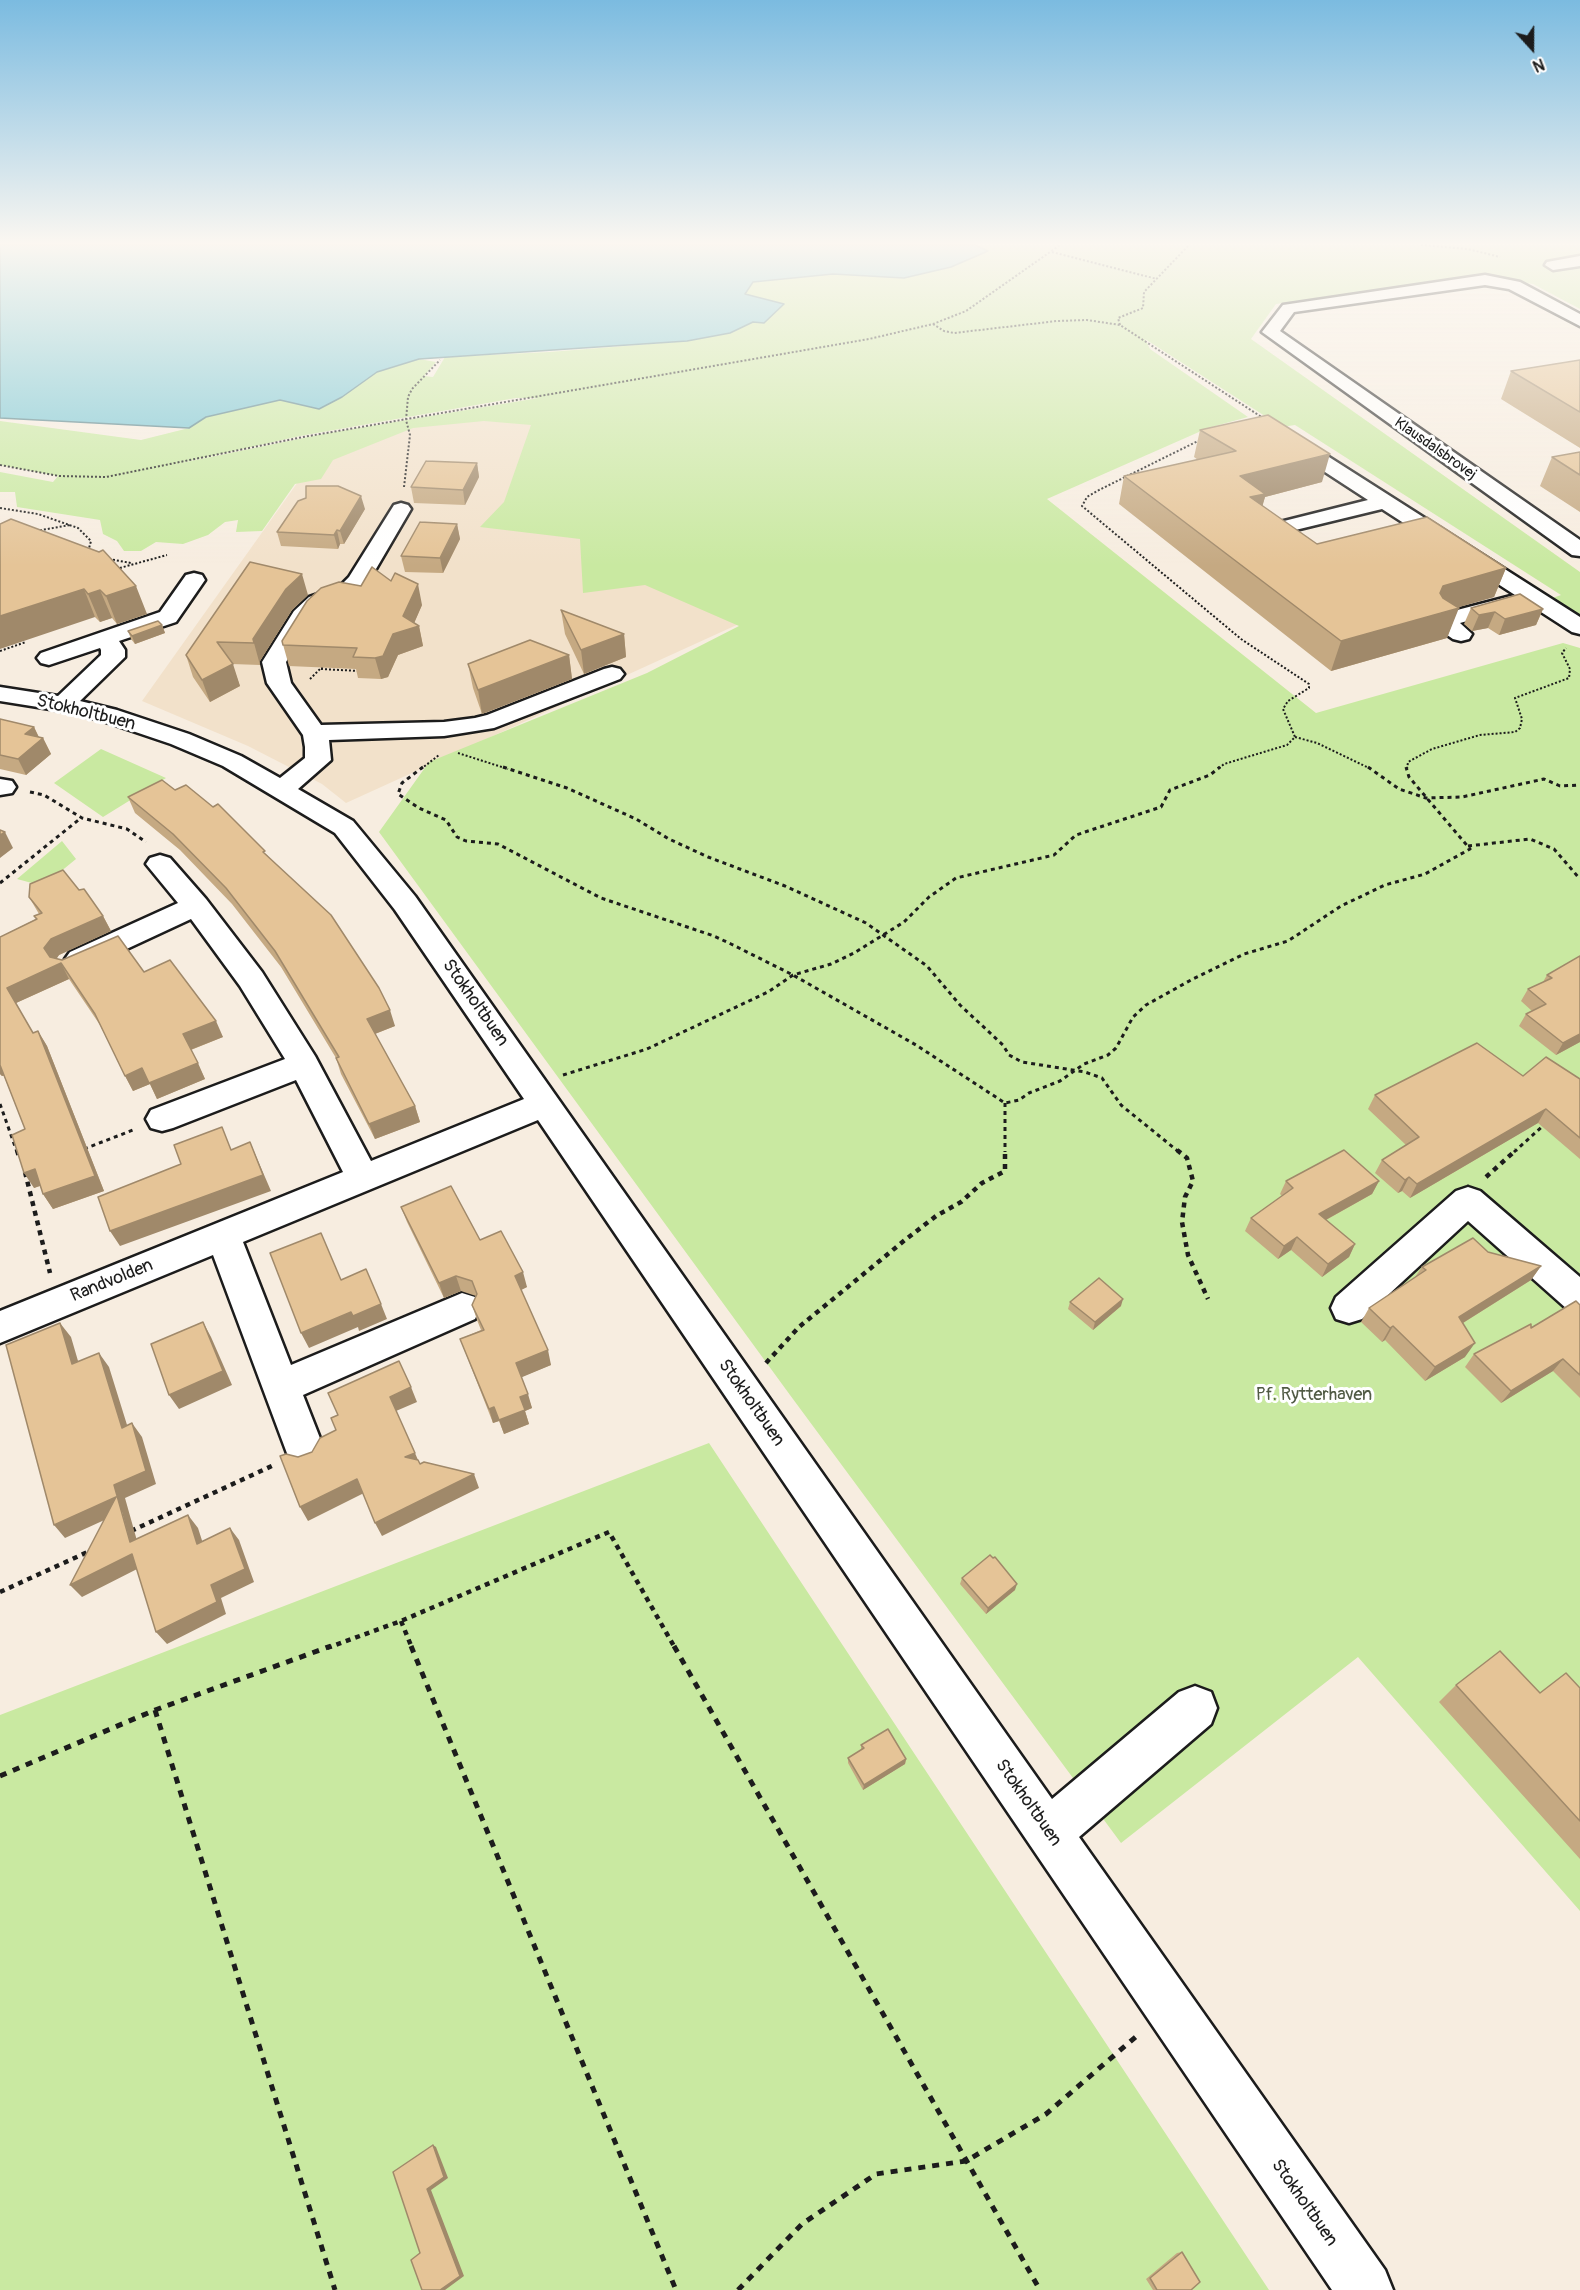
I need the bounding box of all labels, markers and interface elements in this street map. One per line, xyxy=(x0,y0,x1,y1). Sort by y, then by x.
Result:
north arrow xyxy=(1502,18,1562,78)
text: N xyxy=(1530,54,1547,76)
street label: Klausdalsbrovej xyxy=(1390,414,1480,484)
street label: Stokholtbuen xyxy=(34,690,138,736)
street label: Stokholtbuen xyxy=(437,955,513,1051)
street label: Randvolden xyxy=(68,1255,156,1307)
street label: Stokholtbuen xyxy=(713,1355,789,1451)
park label: Pf. Rytterhaven xyxy=(1256,1384,1372,1406)
street label: Stokholtbuen xyxy=(990,1755,1066,1851)
street label: Stokholtbuen xyxy=(1266,2155,1342,2251)

